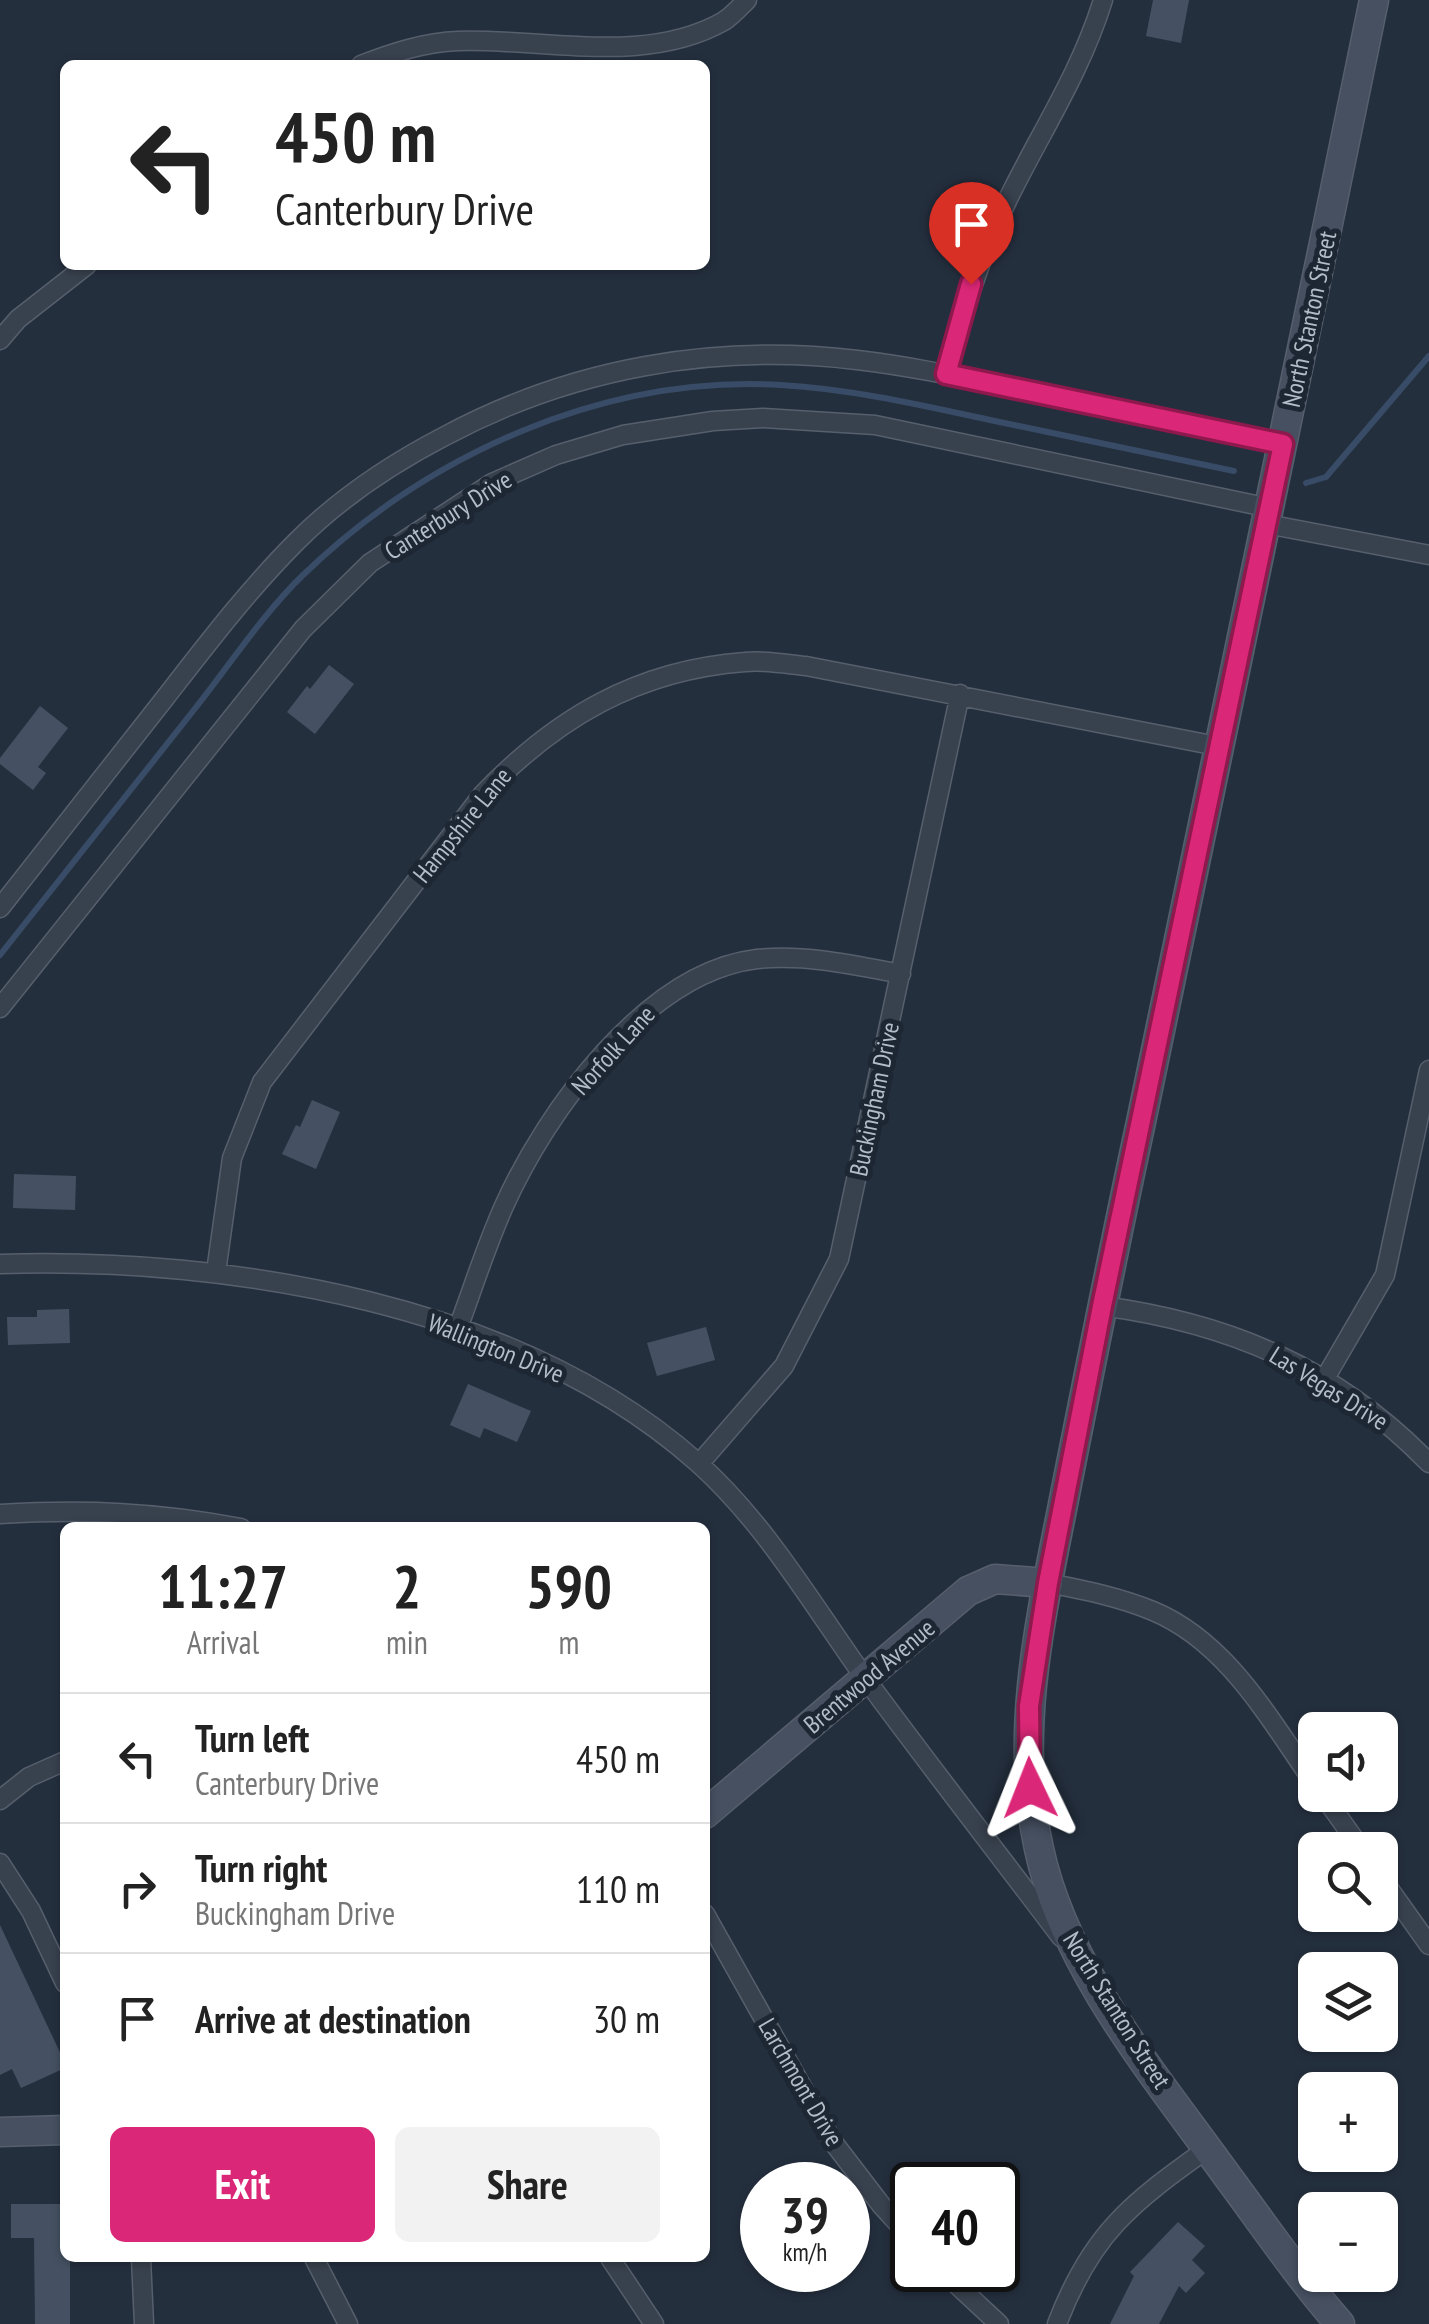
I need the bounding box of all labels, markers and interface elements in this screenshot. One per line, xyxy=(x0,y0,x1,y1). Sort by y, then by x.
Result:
text: 450 m xyxy=(275,91,436,181)
icon: left xyxy=(110,100,240,230)
text: Canterbury Drive xyxy=(275,179,534,237)
pin xyxy=(929,182,1014,285)
icon: arrive xyxy=(944,197,999,252)
street label: North Stanton Street xyxy=(1275,228,1343,410)
street label: Canterbury Drive xyxy=(379,463,517,567)
street label: Hampshire Lane xyxy=(406,761,518,889)
street label: Norfolk Lane xyxy=(564,999,662,1101)
street label: Buckingham Drive xyxy=(842,1019,906,1179)
street label: Wallington Drive xyxy=(423,1306,569,1390)
street label: Las Vegas Drive xyxy=(1264,1339,1394,1437)
text: 11:27 xyxy=(158,1547,288,1625)
text: 2 xyxy=(393,1547,421,1625)
text: 590 xyxy=(526,1547,612,1625)
street label: Brentwood Avenue xyxy=(797,1612,941,1740)
text: Arrival xyxy=(187,1621,259,1663)
text: min xyxy=(386,1621,428,1663)
text: m xyxy=(558,1621,579,1663)
map controls xyxy=(1298,1712,1398,2292)
button: sound xyxy=(1298,1712,1398,1812)
text: Turn left xyxy=(195,1713,309,1762)
icon: left xyxy=(110,1731,165,1786)
text: 450 m xyxy=(576,1734,660,1783)
position arrow xyxy=(978,1736,1082,1840)
text: Canterbury Drive xyxy=(195,1762,379,1804)
button: search xyxy=(1298,1832,1398,1932)
text: Turn right xyxy=(195,1843,327,1892)
icon: right xyxy=(110,1861,165,1916)
text: 110 m xyxy=(576,1864,660,1913)
text: Buckingham Drive xyxy=(195,1892,395,1934)
street label: North Stanton Street xyxy=(1056,1926,1178,2094)
button: layers xyxy=(1298,1952,1398,2052)
icon: arrive xyxy=(110,1991,165,2046)
text: Arrive at destination xyxy=(195,1994,471,2043)
text: 30 m xyxy=(593,1994,660,2043)
street label: Larchmont Drive xyxy=(752,2012,850,2152)
button: + xyxy=(1298,2072,1398,2172)
button: Exit xyxy=(110,2127,375,2242)
button: Share xyxy=(395,2127,660,2242)
speed limit sign: 40 xyxy=(890,2162,1020,2292)
text: 39 xyxy=(781,2182,829,2247)
button: − xyxy=(1298,2192,1398,2292)
text: km/h xyxy=(783,2236,827,2268)

